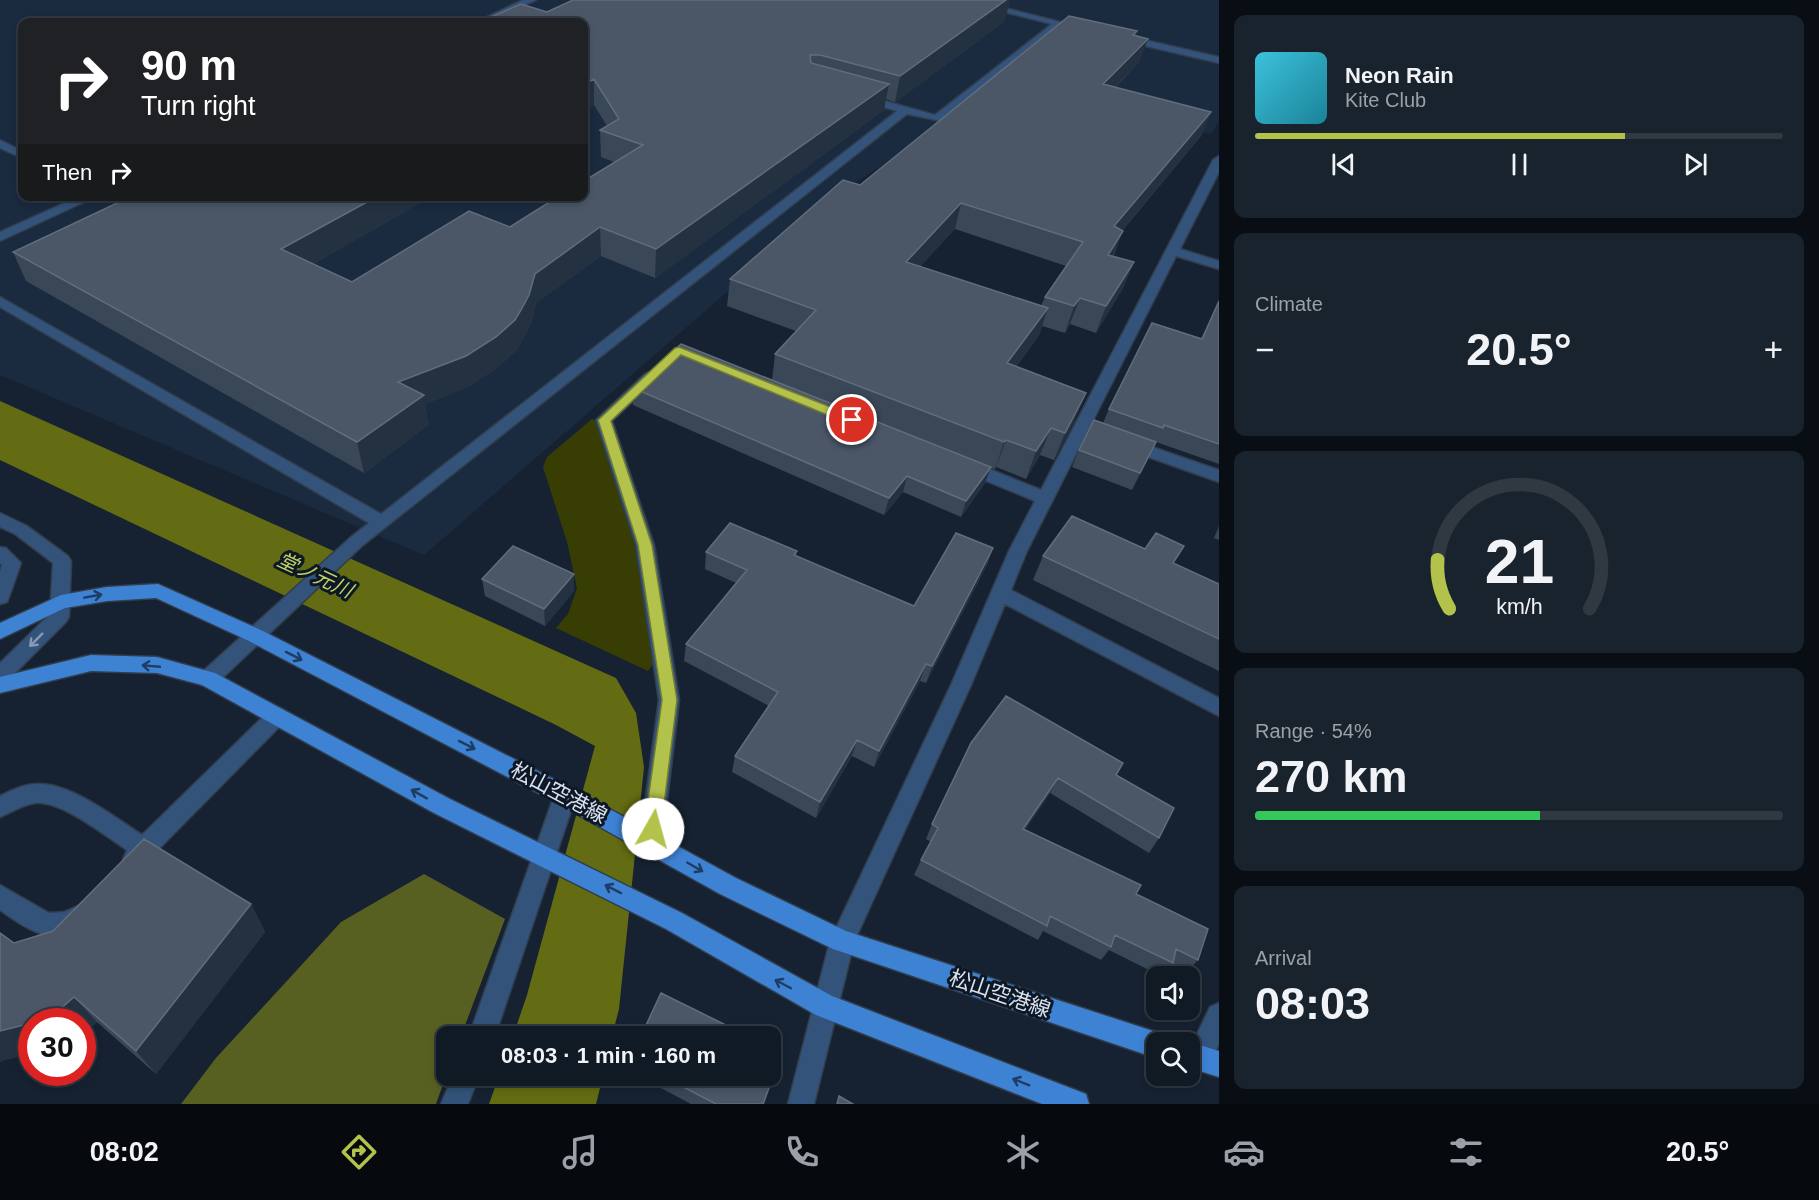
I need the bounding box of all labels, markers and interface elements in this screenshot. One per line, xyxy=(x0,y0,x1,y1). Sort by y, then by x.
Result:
icon: right xyxy=(42,42,120,120)
text: 90 m xyxy=(141,42,237,89)
text: Neon Rain xyxy=(1345,63,1454,88)
text: Kite Club xyxy=(1345,89,1426,111)
text: Turn right xyxy=(141,91,256,121)
icon: previous xyxy=(1327,148,1360,181)
icon: pause xyxy=(1503,148,1536,181)
icon: next xyxy=(1679,148,1712,181)
icon: right xyxy=(104,156,137,189)
text: Then xyxy=(42,160,92,185)
text: Climate xyxy=(1255,293,1323,315)
text: 20.5° xyxy=(1466,324,1572,375)
text: − xyxy=(1255,331,1274,368)
text: + xyxy=(1764,331,1783,368)
pin xyxy=(826,394,877,445)
icon: arrive xyxy=(835,403,868,436)
text: 21 xyxy=(1484,527,1554,596)
water label: 堂ノ元川 xyxy=(274,548,358,603)
one-way arrow xyxy=(83,590,102,601)
text: km/h xyxy=(1496,595,1542,619)
one-way arrow xyxy=(28,632,43,647)
one-way arrow xyxy=(285,650,302,662)
one-way arrow xyxy=(142,660,162,671)
text: Range · 54% xyxy=(1255,720,1372,742)
one-way arrow xyxy=(458,740,476,752)
text: 270 km xyxy=(1255,751,1408,802)
street label: 松山空港線 xyxy=(507,758,611,827)
one-way arrow xyxy=(411,788,428,800)
position arrow xyxy=(621,797,685,861)
one-way arrow xyxy=(686,861,703,873)
one-way arrow xyxy=(604,883,622,894)
text: Arrival xyxy=(1255,947,1312,969)
street label: 松山空港線 xyxy=(947,966,1054,1021)
map controls xyxy=(1146,966,1200,1086)
button: sound xyxy=(1146,966,1200,1020)
one-way arrow xyxy=(775,978,793,989)
text: 08:03 xyxy=(1255,978,1370,1029)
speed limit sign: 30 xyxy=(18,1008,96,1086)
button: search xyxy=(1146,1032,1200,1086)
text: 08:03 · 1 min · 160 m xyxy=(501,1043,716,1068)
one-way arrow xyxy=(1013,1076,1031,1087)
icon: directions xyxy=(338,1131,380,1173)
icon: music xyxy=(559,1131,601,1173)
icon: phone xyxy=(781,1131,823,1173)
icon: climate xyxy=(1002,1131,1044,1173)
icon: car xyxy=(1223,1131,1265,1173)
icon: filters xyxy=(1445,1131,1487,1173)
text: 08:02 xyxy=(90,1137,159,1167)
text: 20.5° xyxy=(1666,1137,1729,1167)

